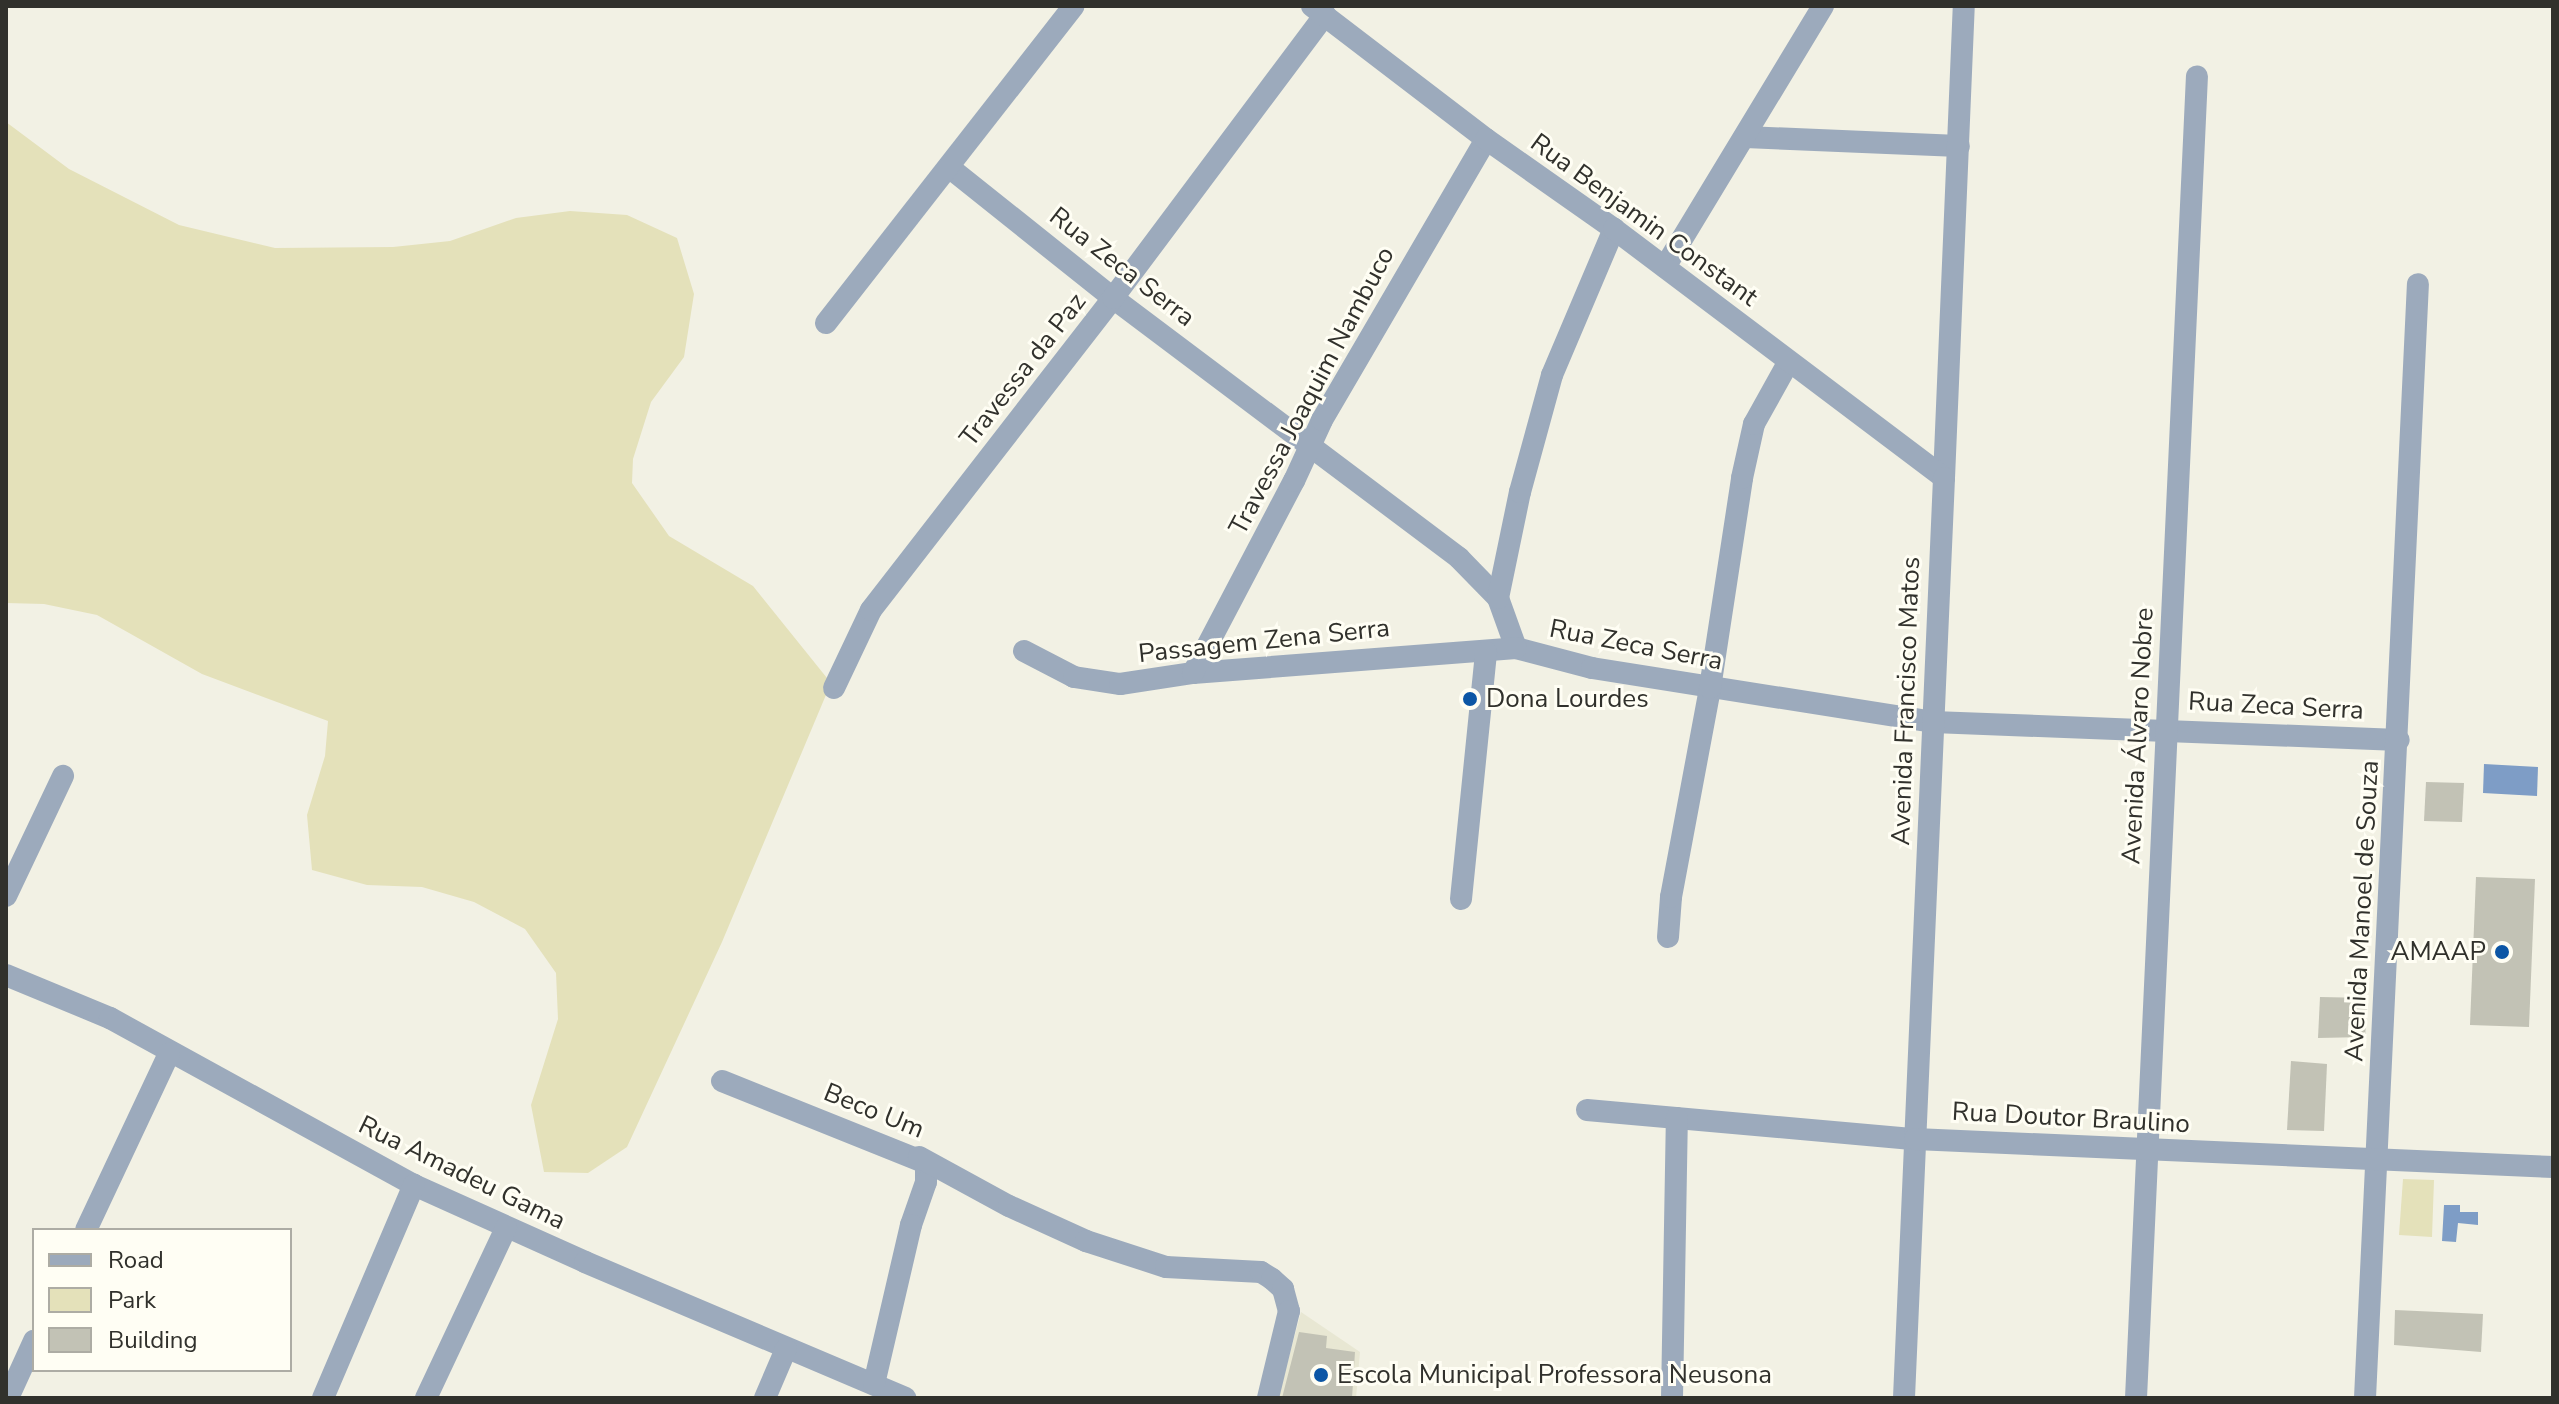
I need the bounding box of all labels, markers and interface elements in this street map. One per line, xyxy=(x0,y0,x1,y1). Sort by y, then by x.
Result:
street label: Rua Benjamin Constant xyxy=(1524,127,1764,313)
street label: Rua Zeca Serra xyxy=(1043,201,1201,333)
street label: Travessa Joaquim Nambuco xyxy=(1223,242,1401,540)
street label: Travessa da Paz xyxy=(953,287,1093,453)
street label: Avenida Francisco Matos xyxy=(1885,556,1927,846)
street label: Avenida Álvaro Nobre xyxy=(2116,607,2160,865)
street label: Passagem Zena Serra xyxy=(1137,612,1391,670)
street label: Rua Zeca Serra xyxy=(1547,613,1725,677)
place label: Dona Lourdes xyxy=(1486,683,1649,715)
street label: Rua Zeca Serra xyxy=(2187,686,2365,726)
marker: Dona Lourdes xyxy=(1461,690,1479,708)
street label: Avenida Manoel de Souza xyxy=(2339,760,2385,1062)
place label: AMAAP xyxy=(2390,936,2486,968)
marker: AMAAP xyxy=(2493,943,2511,961)
street label: Beco Um xyxy=(819,1077,929,1145)
street label: Rua Doutor Braulino xyxy=(1951,1096,2191,1140)
street label: Rua Amadeu Gama xyxy=(353,1109,571,1237)
legend xyxy=(32,1228,292,1372)
text: Road xyxy=(108,1244,164,1276)
text: Park xyxy=(108,1284,156,1316)
text: Building xyxy=(108,1324,198,1356)
place label: Escola Municipal Professora Neusona xyxy=(1337,1359,1772,1391)
marker: Escola Municipal Professora Neusona xyxy=(1312,1366,1330,1384)

